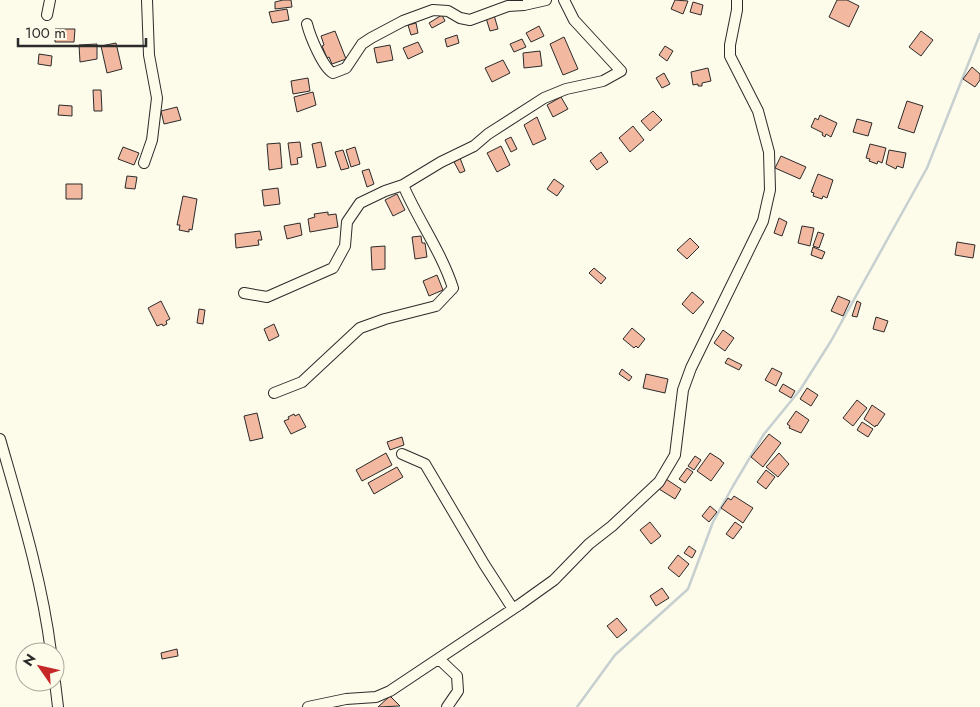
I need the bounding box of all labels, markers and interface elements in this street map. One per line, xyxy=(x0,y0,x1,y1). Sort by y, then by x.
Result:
scale bar xyxy=(18,15,145,47)
text: 100 m xyxy=(25,22,66,44)
north arrow xyxy=(15,642,65,692)
text: N xyxy=(18,650,41,670)

